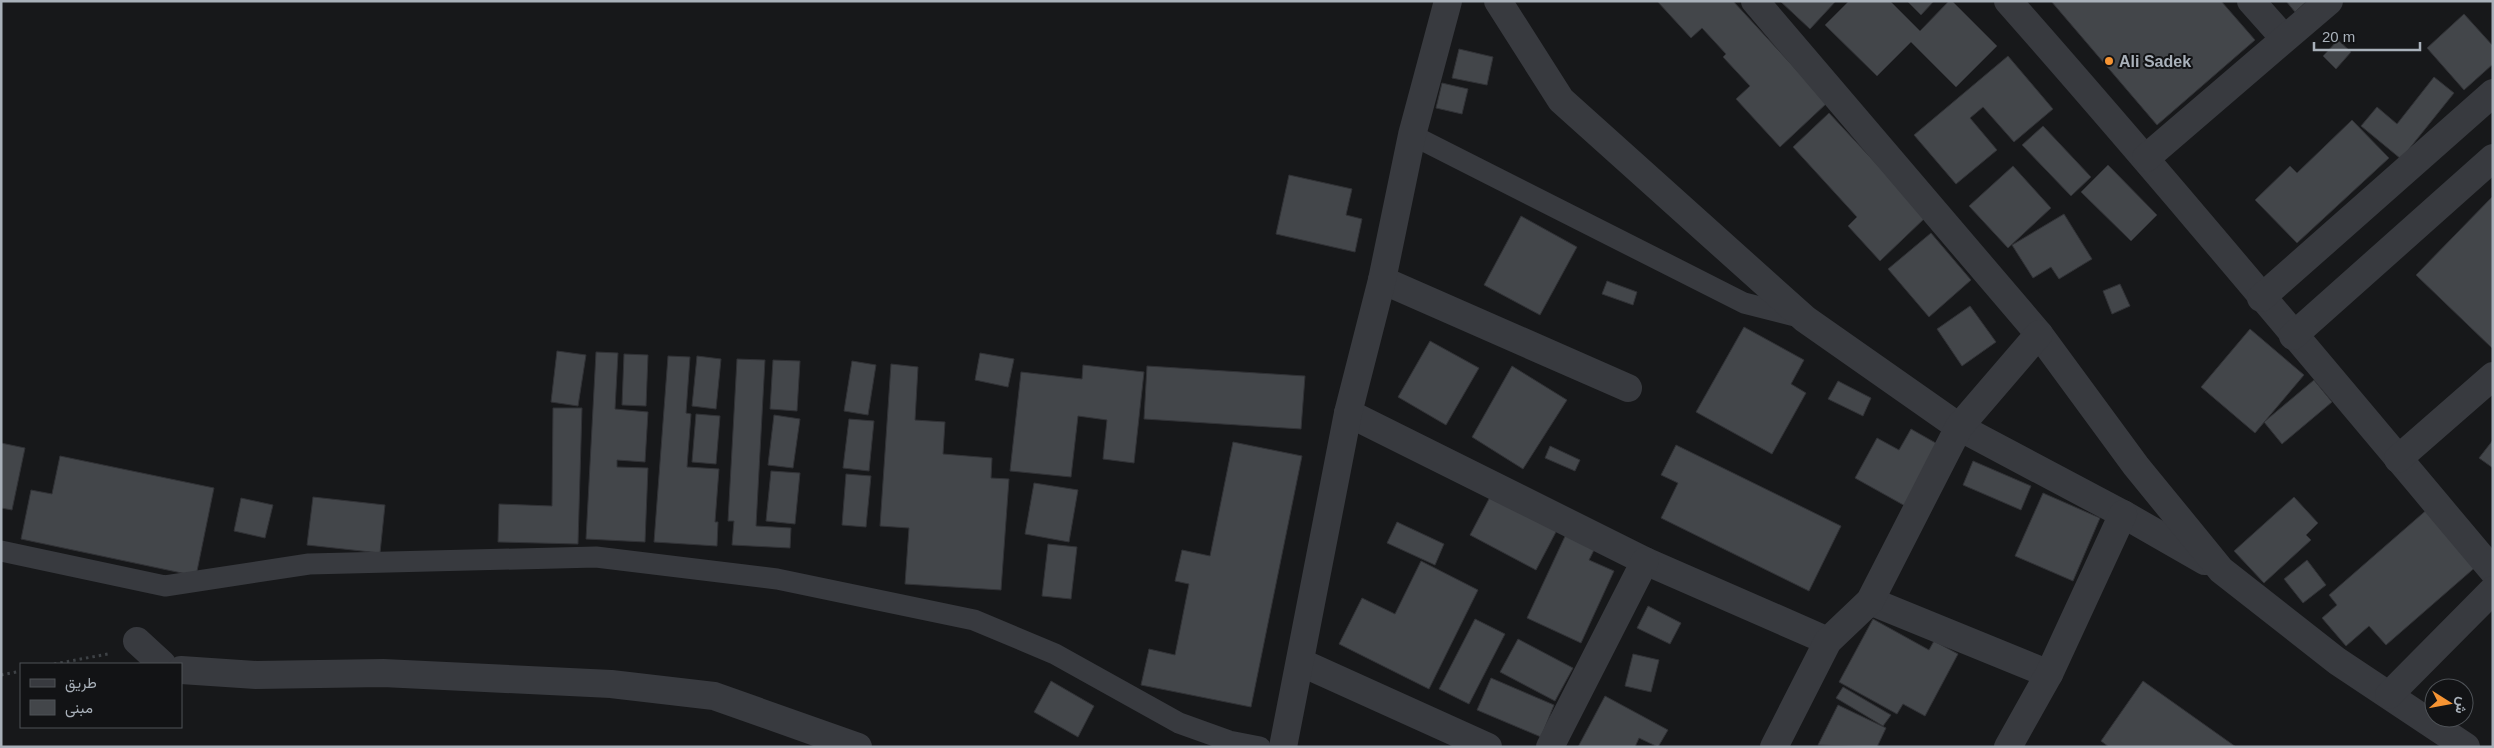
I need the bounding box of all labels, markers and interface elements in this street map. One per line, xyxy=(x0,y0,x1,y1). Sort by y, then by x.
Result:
scale bar xyxy=(2314,20,2420,52)
text: 20 m xyxy=(2322,28,2355,45)
place label: Ali Sadek xyxy=(2119,53,2191,70)
marker: Ali Sadek xyxy=(2103,55,2115,67)
legend xyxy=(20,663,182,728)
text: طريق xyxy=(65,674,97,693)
north arrow xyxy=(2424,678,2474,728)
text: ش xyxy=(2451,696,2471,715)
text: مبنى xyxy=(65,699,93,718)

